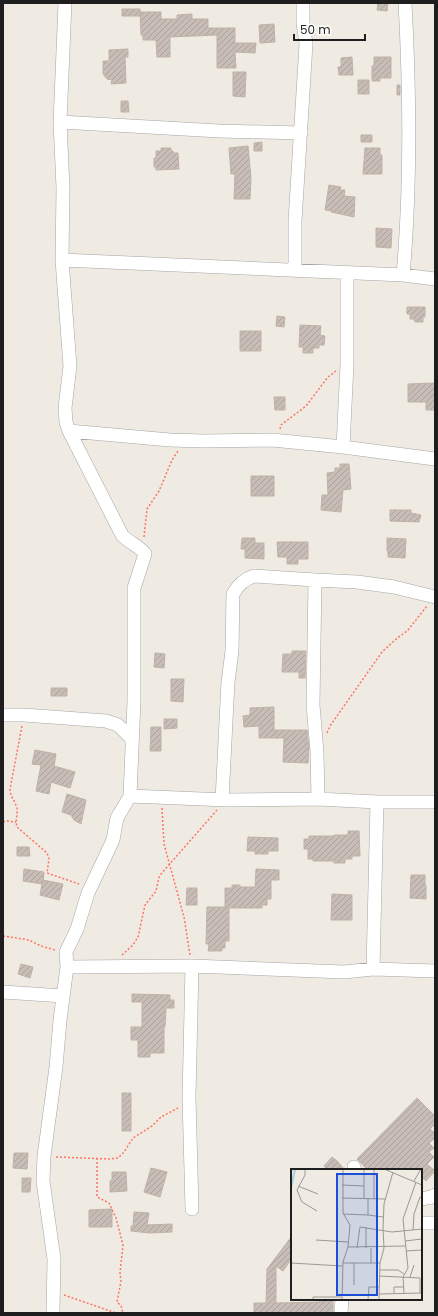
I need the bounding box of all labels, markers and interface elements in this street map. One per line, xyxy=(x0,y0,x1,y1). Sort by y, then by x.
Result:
scale bar xyxy=(294,16,365,42)
text: 50 m xyxy=(300,21,331,38)
inset map xyxy=(291,1169,422,1300)

